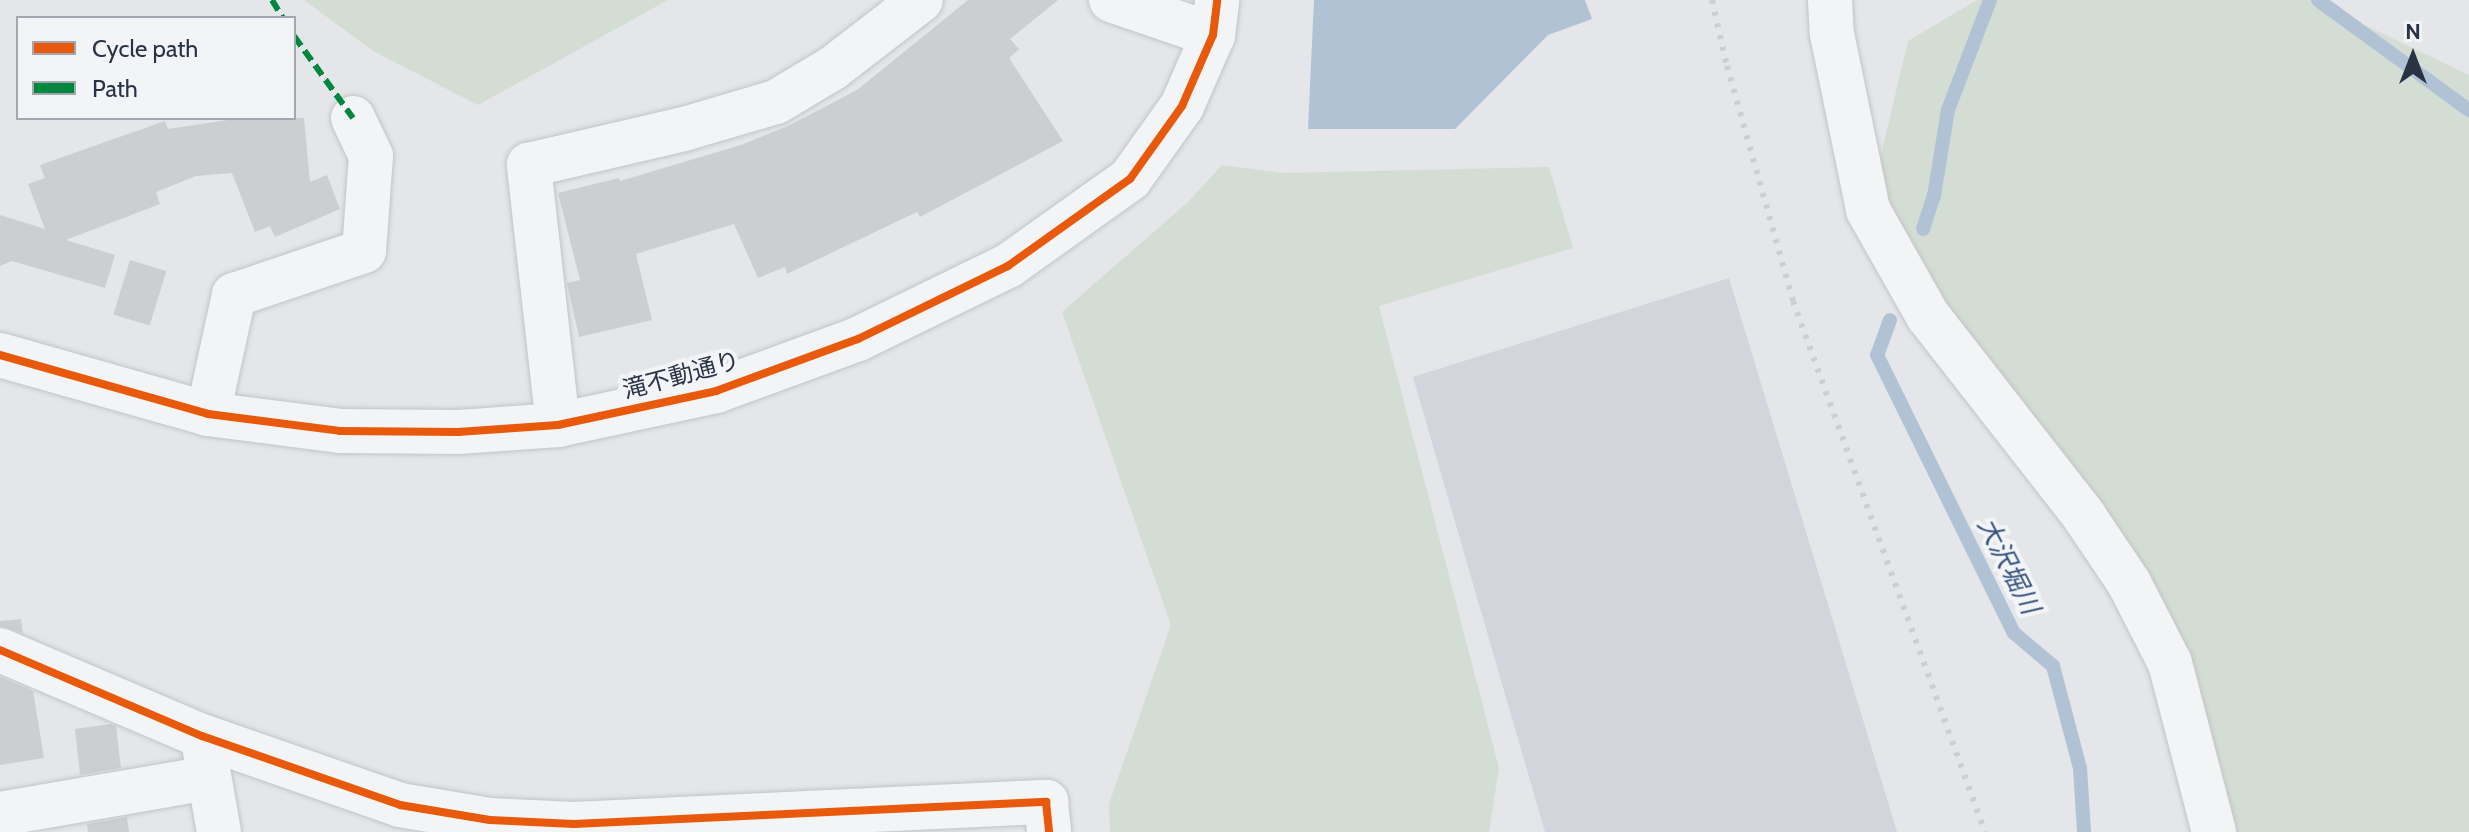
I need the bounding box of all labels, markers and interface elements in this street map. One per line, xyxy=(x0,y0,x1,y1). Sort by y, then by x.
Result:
legend xyxy=(16,16,296,120)
north arrow xyxy=(2373,16,2453,96)
text: N xyxy=(2405,18,2421,45)
text: Cycle path xyxy=(92,34,198,63)
text: Path xyxy=(92,74,138,103)
street label: 滝不動通り xyxy=(619,346,743,404)
water label: 大沢堀川 xyxy=(1970,513,2046,619)

